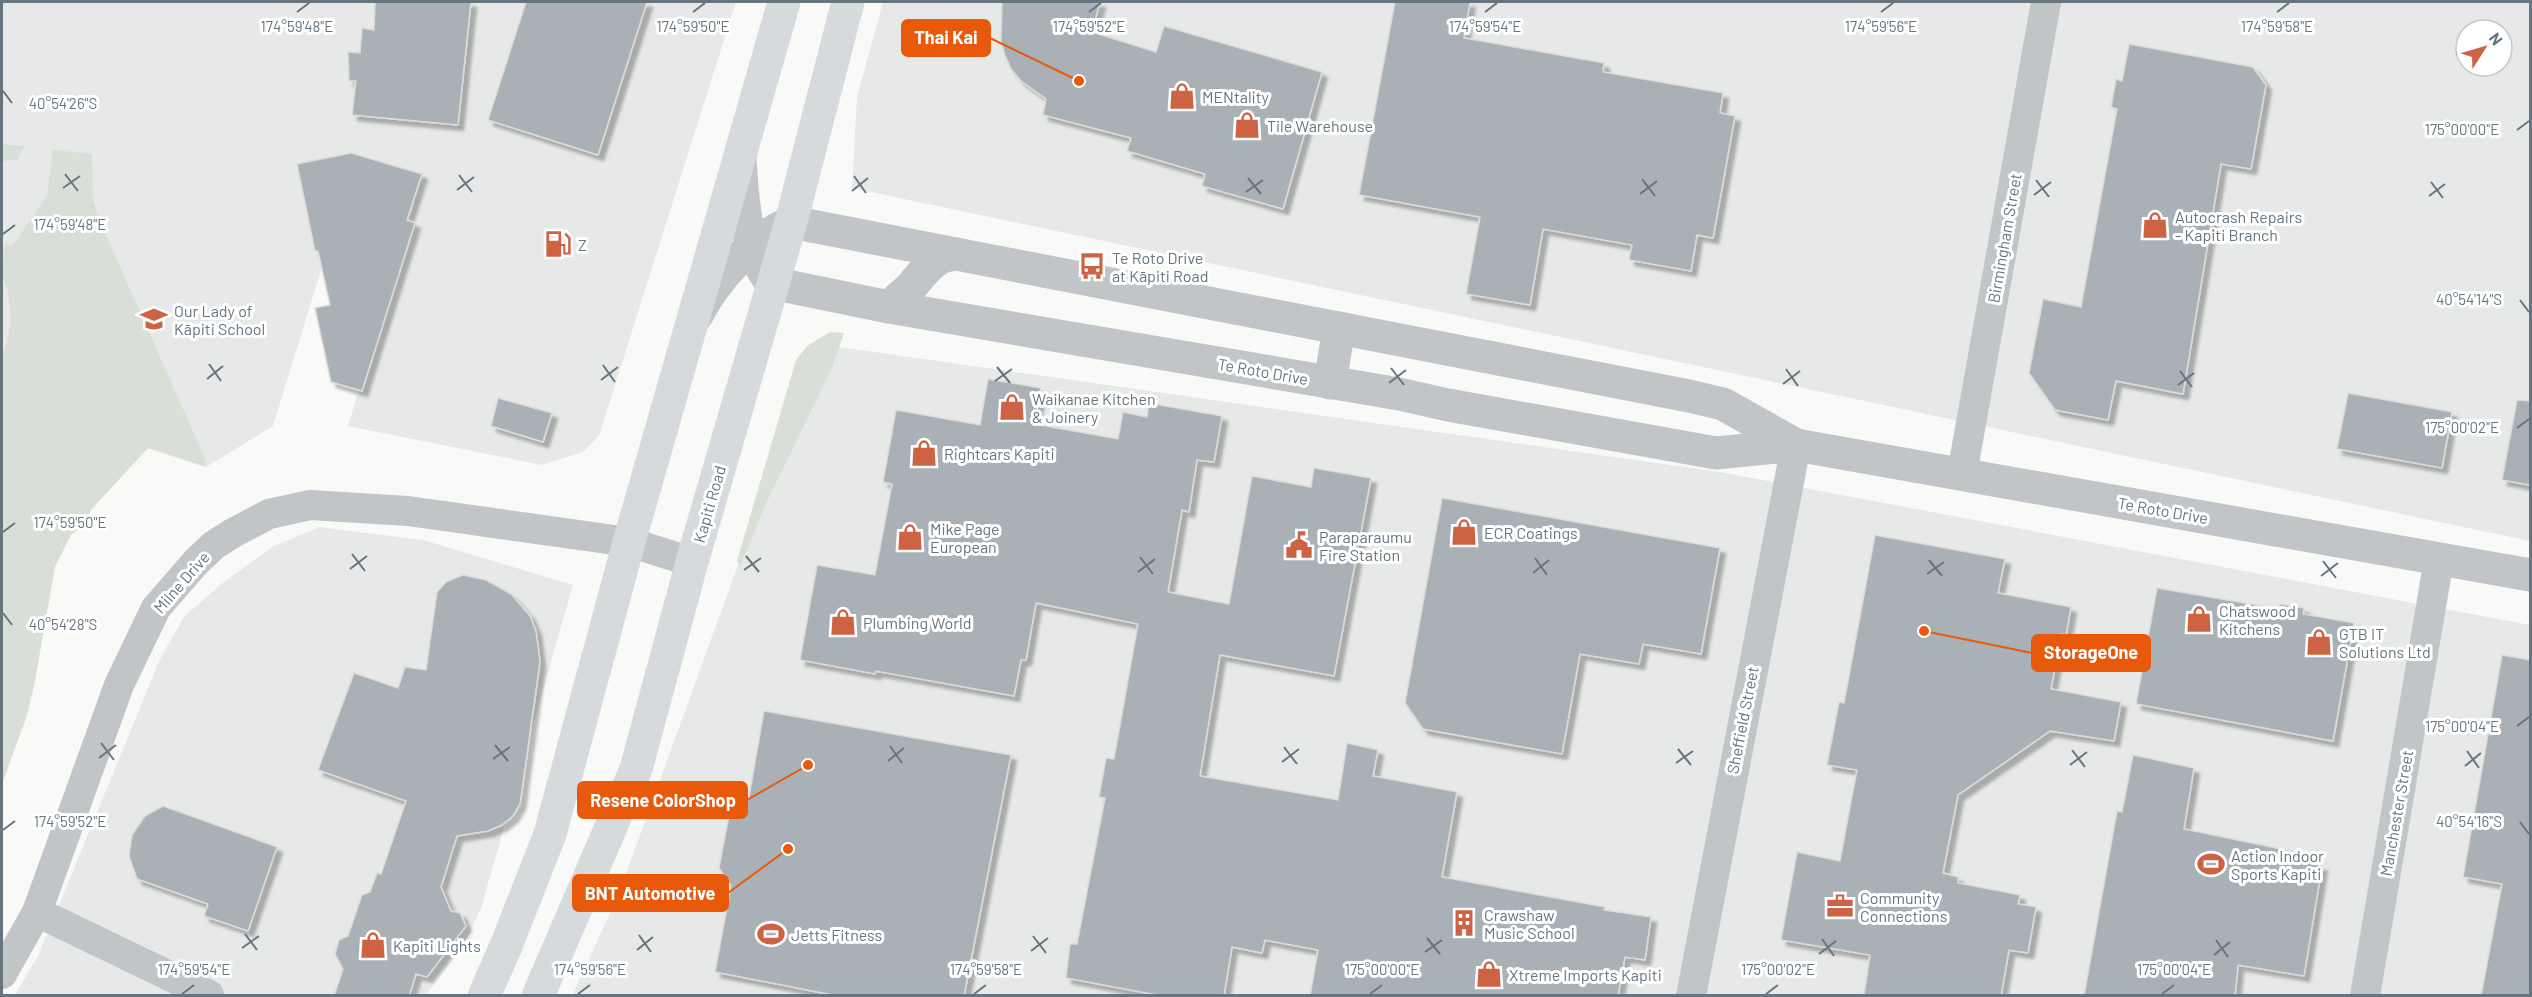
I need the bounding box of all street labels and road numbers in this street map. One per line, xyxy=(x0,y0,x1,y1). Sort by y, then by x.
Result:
street label: Birmingham Street xyxy=(1983,172,2025,304)
street label: Te Roto Drive xyxy=(1216,354,1310,388)
street label: Kapiti Road xyxy=(689,463,729,545)
street label: Te Roto Drive xyxy=(2116,493,2210,527)
street label: Milne Drive xyxy=(149,547,213,617)
street label: Sheffield Street xyxy=(1722,665,1762,775)
street label: Manchester Street xyxy=(2376,748,2416,878)

